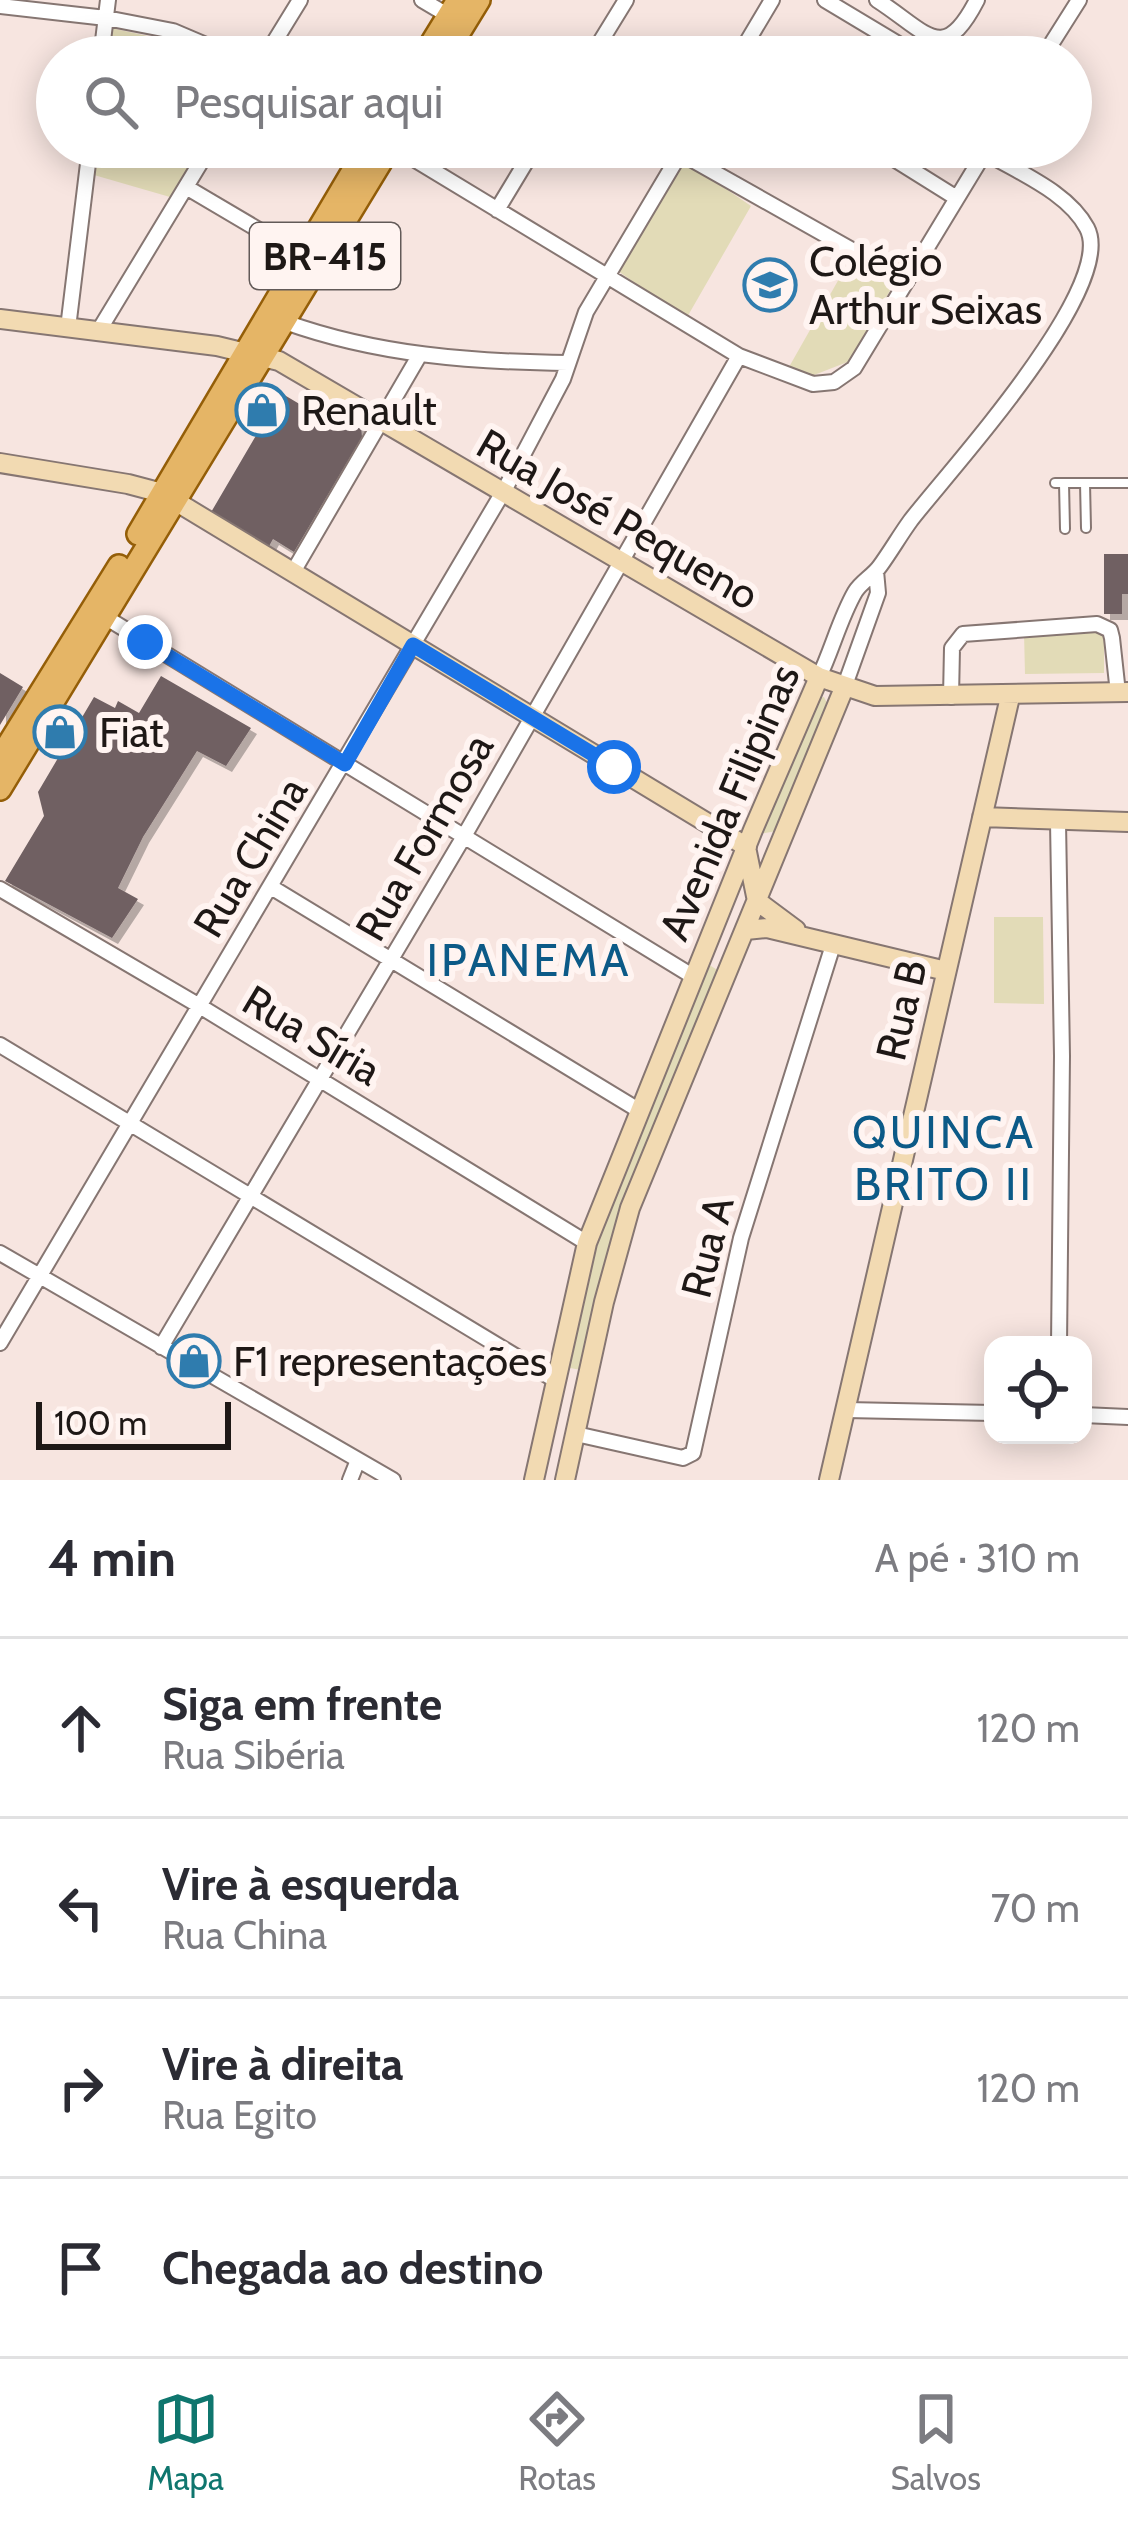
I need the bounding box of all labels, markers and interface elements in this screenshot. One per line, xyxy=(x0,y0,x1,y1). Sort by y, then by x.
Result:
search box xyxy=(36,36,1092,168)
icon: search xyxy=(78,69,144,135)
text: Pesquisar aqui xyxy=(174,75,443,129)
road number: BR-415 xyxy=(250,223,400,289)
place label: Colégio Arthur Seixas xyxy=(809,235,1042,335)
school or university icon: Colégio Arthur Seixas xyxy=(742,257,798,313)
shop icon: Renault xyxy=(234,382,290,438)
place label: Renault xyxy=(301,384,437,436)
street label: Rua José Pequeno xyxy=(468,417,768,621)
route end xyxy=(118,615,172,669)
street label: Avenida Filipinas xyxy=(648,656,810,948)
shop icon: Fiat xyxy=(32,704,88,760)
place label: Fiat xyxy=(99,706,163,758)
street label: Rua Formosa xyxy=(344,724,504,950)
route start xyxy=(587,740,641,794)
street label: Rua China xyxy=(182,767,318,947)
district label: IPANEMA xyxy=(426,933,632,987)
street label: Rua B xyxy=(864,955,938,1065)
street label: Rua Síria xyxy=(233,974,391,1096)
district label: QUINCA BRITO II xyxy=(852,1105,1036,1211)
street label: Rua A xyxy=(669,1191,745,1303)
shop icon: F1 representações xyxy=(166,1333,222,1389)
place label: F1 representações xyxy=(233,1335,547,1387)
map controls xyxy=(984,1336,1092,1444)
button: locate xyxy=(984,1336,1092,1444)
scale bar xyxy=(36,1396,231,1449)
text: 100 m xyxy=(54,1403,147,1443)
text: 4 min xyxy=(48,1527,176,1589)
text: A pé · 310 m xyxy=(875,1534,1080,1582)
text: Siga em frente xyxy=(162,1677,442,1731)
icon: ahead xyxy=(48,1695,114,1761)
text: 120 m xyxy=(977,1704,1080,1752)
text: Rua Sibéria xyxy=(162,1731,345,1779)
text: Vire à esquerda xyxy=(162,1857,459,1911)
icon: left xyxy=(48,1875,114,1941)
text: 70 m xyxy=(991,1884,1080,1932)
text: Rua China xyxy=(162,1911,327,1959)
text: Vire à direita xyxy=(162,2037,404,2091)
icon: right xyxy=(48,2055,114,2121)
text: 120 m xyxy=(977,2064,1080,2112)
text: Rua Egito xyxy=(162,2091,317,2139)
icon: arrive xyxy=(48,2235,114,2301)
text: Chegada ao destino xyxy=(162,2241,543,2295)
tab: Mapa xyxy=(147,2386,224,2498)
tab: Rotas xyxy=(518,2386,596,2498)
tab: Salvos xyxy=(890,2386,981,2498)

